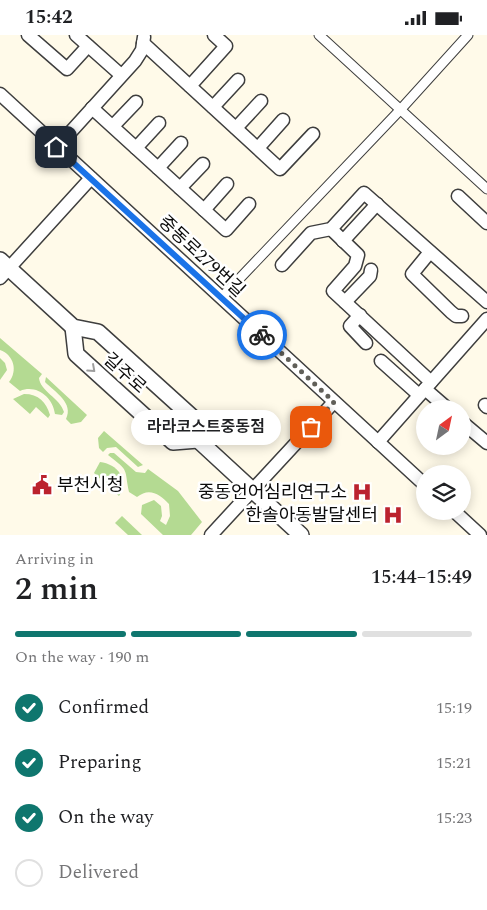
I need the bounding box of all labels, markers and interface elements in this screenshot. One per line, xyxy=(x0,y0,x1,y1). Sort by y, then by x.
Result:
text: 15:42 xyxy=(25,3,73,32)
pin xyxy=(35,126,77,168)
icon: home xyxy=(42,133,70,161)
street label: 중동로279번길 xyxy=(152,209,251,304)
courier xyxy=(237,310,287,360)
icon: bike xyxy=(248,321,276,349)
street label: 길주로 xyxy=(97,347,152,400)
one-way arrow xyxy=(86,363,95,372)
north arrow xyxy=(416,400,471,455)
map controls xyxy=(416,400,471,520)
pin xyxy=(290,406,332,448)
callout: 라라코스트중동점 xyxy=(131,409,281,445)
icon: bag xyxy=(297,413,325,441)
text: 라라코스트중동점 xyxy=(147,415,265,439)
button: layers xyxy=(416,465,471,520)
place label: 부천시청 xyxy=(57,472,123,499)
public building icon: 부천시청 xyxy=(31,474,53,496)
place label: 중동언어심리연구소 xyxy=(198,479,347,506)
hospital icon: 중동언어심리연구소 xyxy=(351,481,373,503)
place label: 한솔아동발달센터 xyxy=(246,502,378,529)
hospital icon: 한솔아동발달센터 xyxy=(382,504,404,526)
text: Arriving in xyxy=(15,547,94,571)
text: 15:44–15:49 xyxy=(371,563,472,592)
text: 2 min xyxy=(15,565,98,614)
text: On the way · 190 m xyxy=(15,645,149,669)
text: Confirmed xyxy=(58,693,149,722)
icon: check xyxy=(15,694,43,722)
text: 15:19 xyxy=(436,696,472,720)
text: Preparing xyxy=(58,748,142,777)
icon: check xyxy=(15,749,43,777)
text: 15:21 xyxy=(436,751,472,775)
text: On the way xyxy=(58,803,154,832)
icon: check xyxy=(15,804,43,832)
text: 15:23 xyxy=(436,806,472,830)
text: Delivered xyxy=(58,858,139,887)

